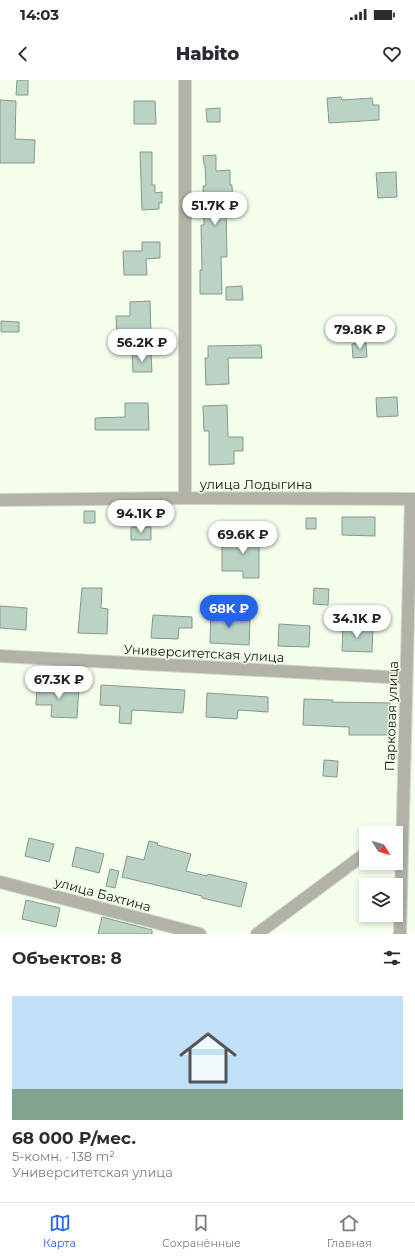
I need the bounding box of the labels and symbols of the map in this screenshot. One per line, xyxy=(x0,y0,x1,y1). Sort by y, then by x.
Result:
pin: 51.7K ₽ xyxy=(178,192,252,226)
pin: 79.8K ₽ xyxy=(323,316,397,350)
pin: 56.2K ₽ xyxy=(105,329,179,363)
street label: улица Лодыгина xyxy=(199,476,312,492)
pin: 94.1K ₽ xyxy=(104,500,178,534)
pin: 69.6K ₽ xyxy=(206,521,280,555)
pin: 68K ₽ xyxy=(201,595,257,629)
pin: 34.1K ₽ xyxy=(320,605,394,639)
street label: Университетская улица xyxy=(123,641,285,665)
street label: Парковая улица xyxy=(381,661,401,771)
pin: 67.3K ₽ xyxy=(22,666,96,700)
north arrow xyxy=(359,826,403,870)
street label: улица Бахтина xyxy=(52,873,153,915)

